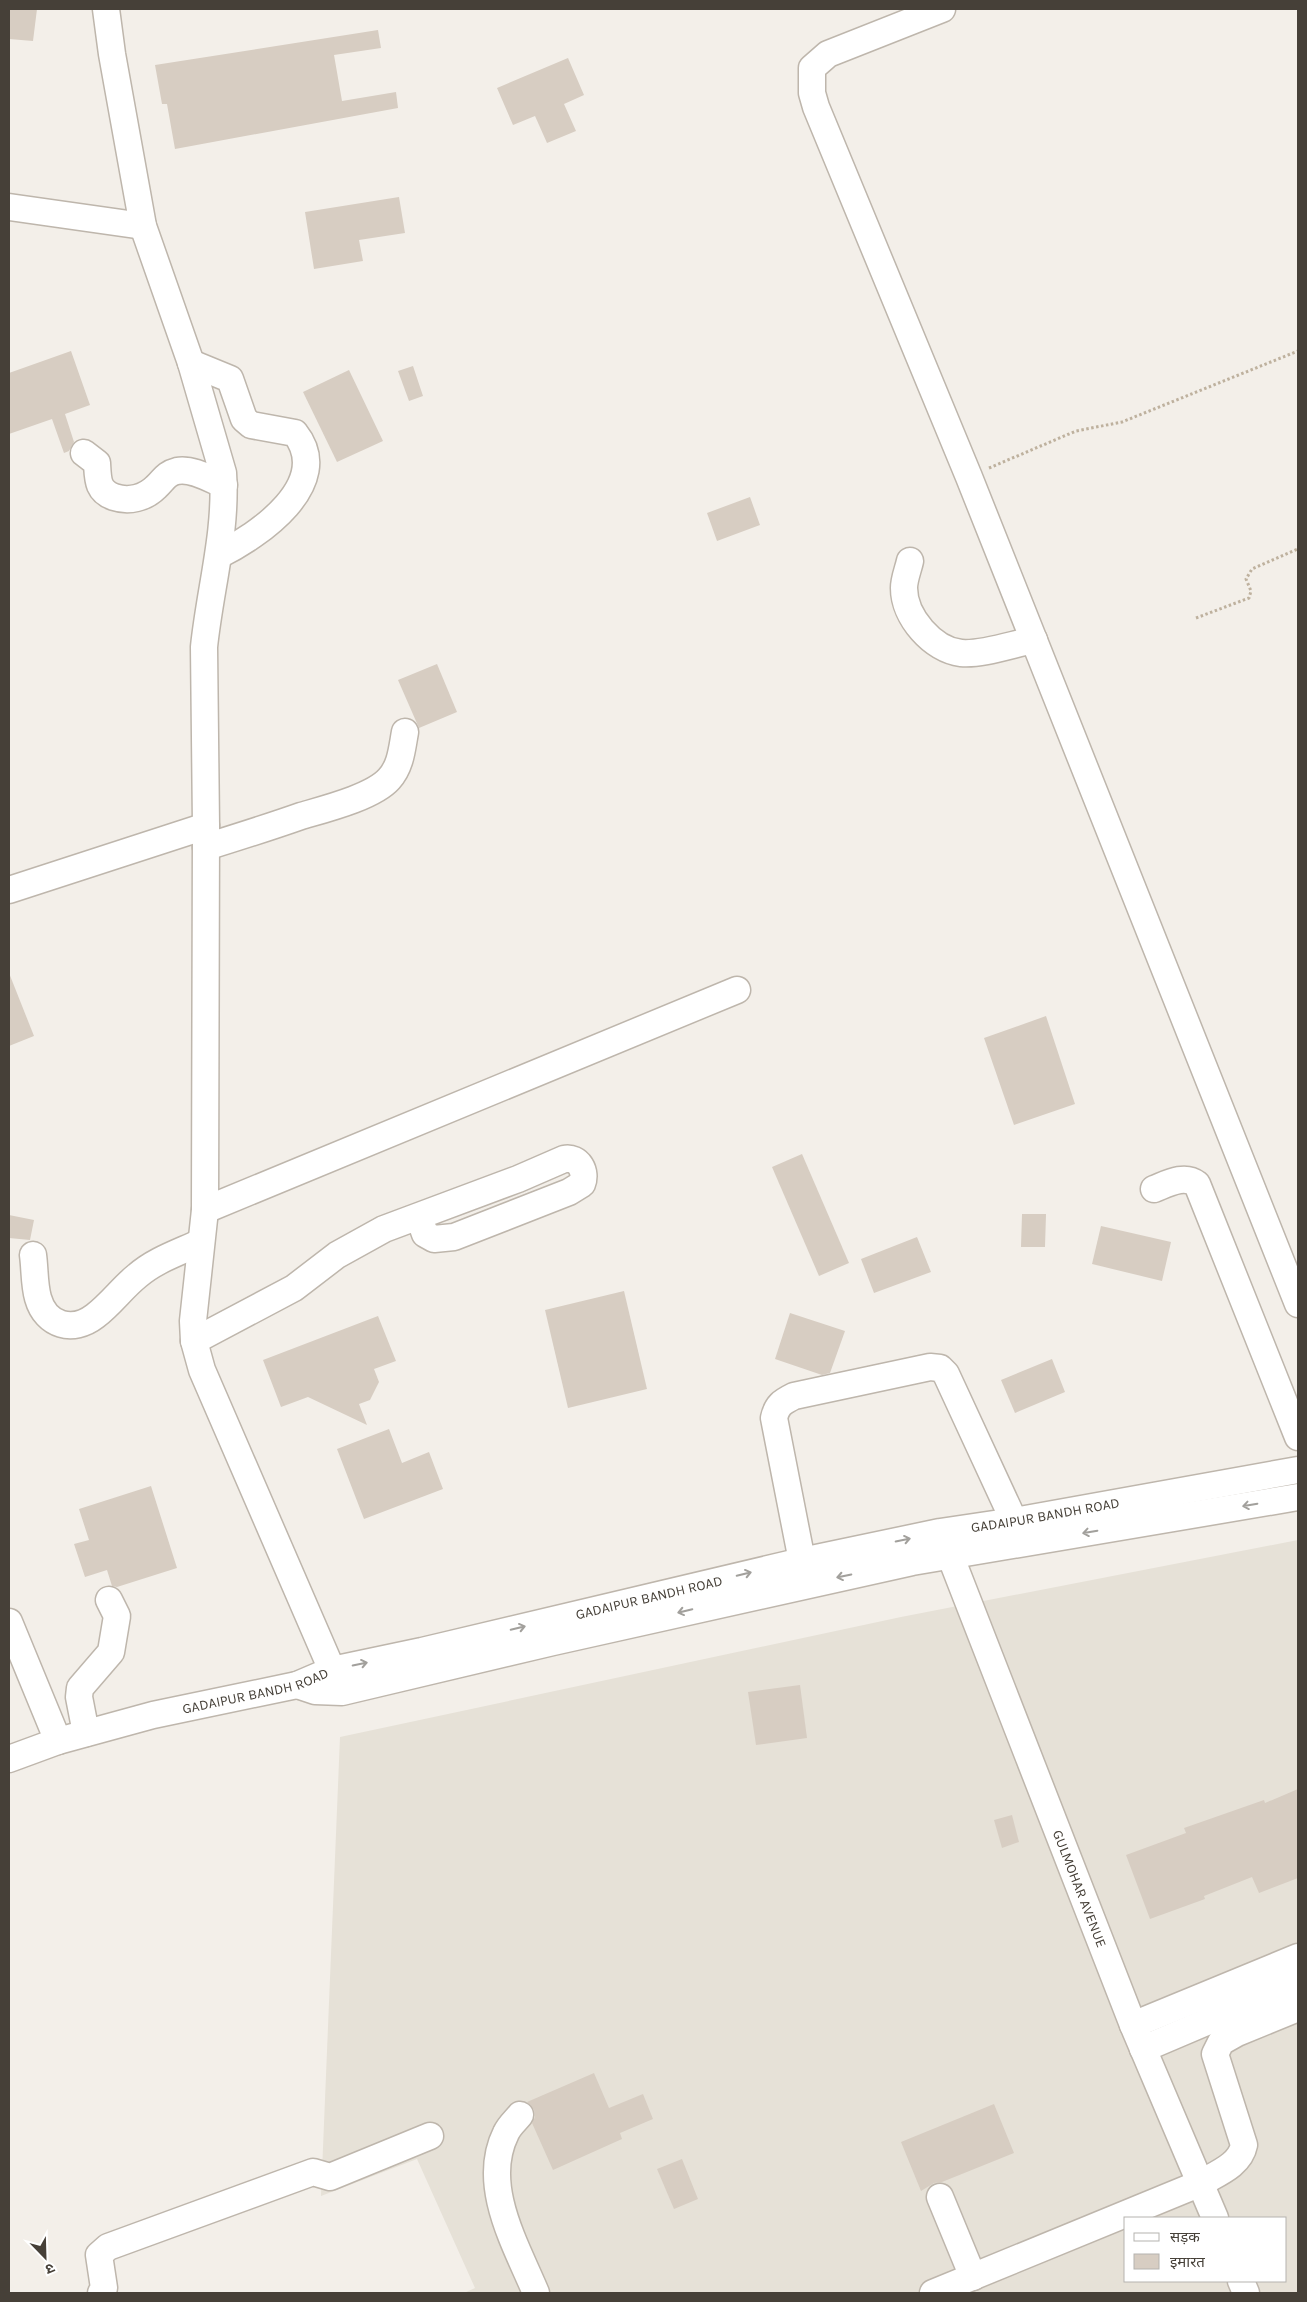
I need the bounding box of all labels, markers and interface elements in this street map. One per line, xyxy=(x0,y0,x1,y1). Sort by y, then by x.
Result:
street label: GADAIPUR BANDH ROAD xyxy=(970,1494,1121,1536)
one-way arrow xyxy=(1243,1500,1259,1510)
one-way arrow xyxy=(1082,1527,1098,1537)
one-way arrow xyxy=(895,1534,911,1544)
one-way arrow xyxy=(736,1569,752,1578)
street label: GADAIPUR BANDH ROAD xyxy=(574,1572,724,1623)
one-way arrow xyxy=(836,1572,852,1581)
one-way arrow xyxy=(678,1607,694,1617)
one-way arrow xyxy=(510,1623,526,1632)
one-way arrow xyxy=(351,1659,367,1668)
street label: GADAIPUR BANDH ROAD xyxy=(181,1665,331,1718)
street label: GULMOHAR AVENUE xyxy=(1049,1827,1110,1950)
legend xyxy=(1124,2217,1287,2282)
text: सड़क xyxy=(1170,2228,1200,2246)
north arrow xyxy=(20,2232,70,2282)
text: इमारत xyxy=(1170,2253,1205,2271)
text: उ xyxy=(42,2259,57,2278)

